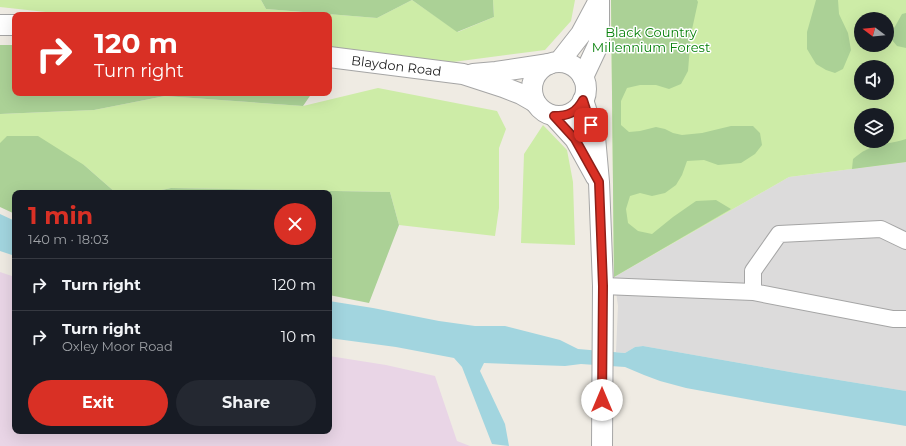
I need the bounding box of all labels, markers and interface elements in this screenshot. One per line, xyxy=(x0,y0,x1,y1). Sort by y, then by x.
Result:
north arrow xyxy=(854,12,894,52)
map controls xyxy=(854,12,894,148)
park label: Black Country Millennium Forest xyxy=(592,24,710,55)
text: 120 m xyxy=(94,26,178,60)
icon: right xyxy=(28,28,80,80)
street label: Blaydon Road xyxy=(350,52,443,79)
text: Turn right xyxy=(94,60,184,82)
button: sound xyxy=(854,60,894,100)
pin xyxy=(574,108,608,142)
button: layers xyxy=(854,108,894,148)
icon: arrive xyxy=(580,114,602,136)
text: 1 min xyxy=(28,201,93,230)
button: close xyxy=(274,203,316,245)
text: 140 m · 18:03 xyxy=(28,231,109,247)
icon: right xyxy=(28,274,50,296)
text: Turn right xyxy=(62,275,141,294)
text: 120 m xyxy=(272,275,316,294)
text: Turn right xyxy=(62,319,141,338)
icon: right xyxy=(28,326,50,348)
text: 10 m xyxy=(281,327,316,346)
text: Oxley Moor Road xyxy=(62,338,173,354)
position arrow xyxy=(581,379,623,421)
button: Exit xyxy=(28,380,168,426)
button: Share xyxy=(176,380,316,426)

